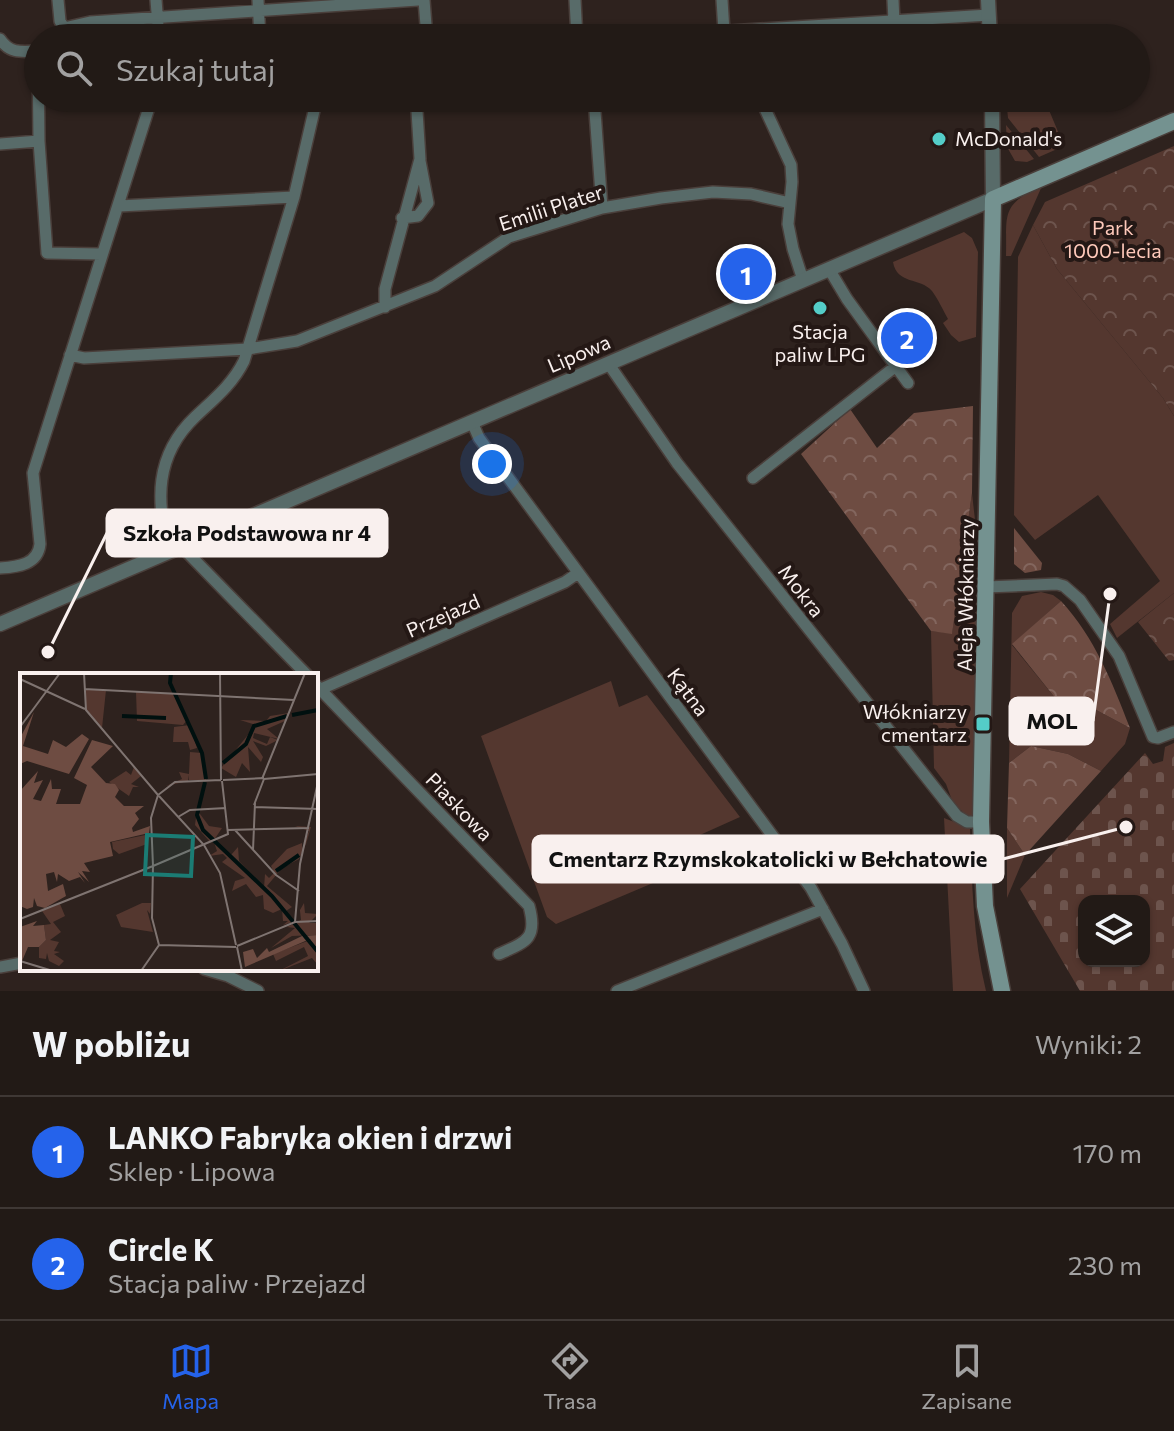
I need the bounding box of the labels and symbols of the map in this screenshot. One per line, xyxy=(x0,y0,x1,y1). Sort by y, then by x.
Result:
place label: McDonald's xyxy=(955,126,1062,150)
marker: McDonald's xyxy=(930,130,948,148)
street label: Emilii Plater xyxy=(495,179,606,235)
park label: Park 1000-lecia xyxy=(1064,215,1162,262)
pin: 1 xyxy=(720,244,772,304)
marker: Stacja paliw LPG xyxy=(811,299,829,317)
pin: 2 xyxy=(881,308,933,368)
place label: Stacja paliw LPG xyxy=(774,319,866,366)
street label: Lipowa xyxy=(543,329,614,377)
your location xyxy=(472,444,512,484)
callout: Szkoła Podstawowa nr 4 xyxy=(107,510,387,556)
street label: Aleja Włókniarzy xyxy=(952,518,978,672)
text: Szkoła Podstawowa nr 4 xyxy=(123,519,371,546)
street label: Mokra xyxy=(774,559,830,621)
street label: Przejazd xyxy=(402,588,483,642)
street label: Kątna xyxy=(663,663,715,720)
inset map xyxy=(20,673,318,971)
callout: MOL xyxy=(1010,698,1093,744)
place label: Włókniarzy cmentarz xyxy=(863,699,967,746)
text: MOL xyxy=(1026,707,1078,734)
marker: Włókniarzy cmentarz xyxy=(974,715,992,733)
street label: Piaskowa xyxy=(421,767,498,845)
callout: Cmentarz Rzymskokatolicki w Bełchatowie xyxy=(533,836,1003,882)
text: Cmentarz Rzymskokatolicki w Bełchatowie xyxy=(549,845,987,872)

